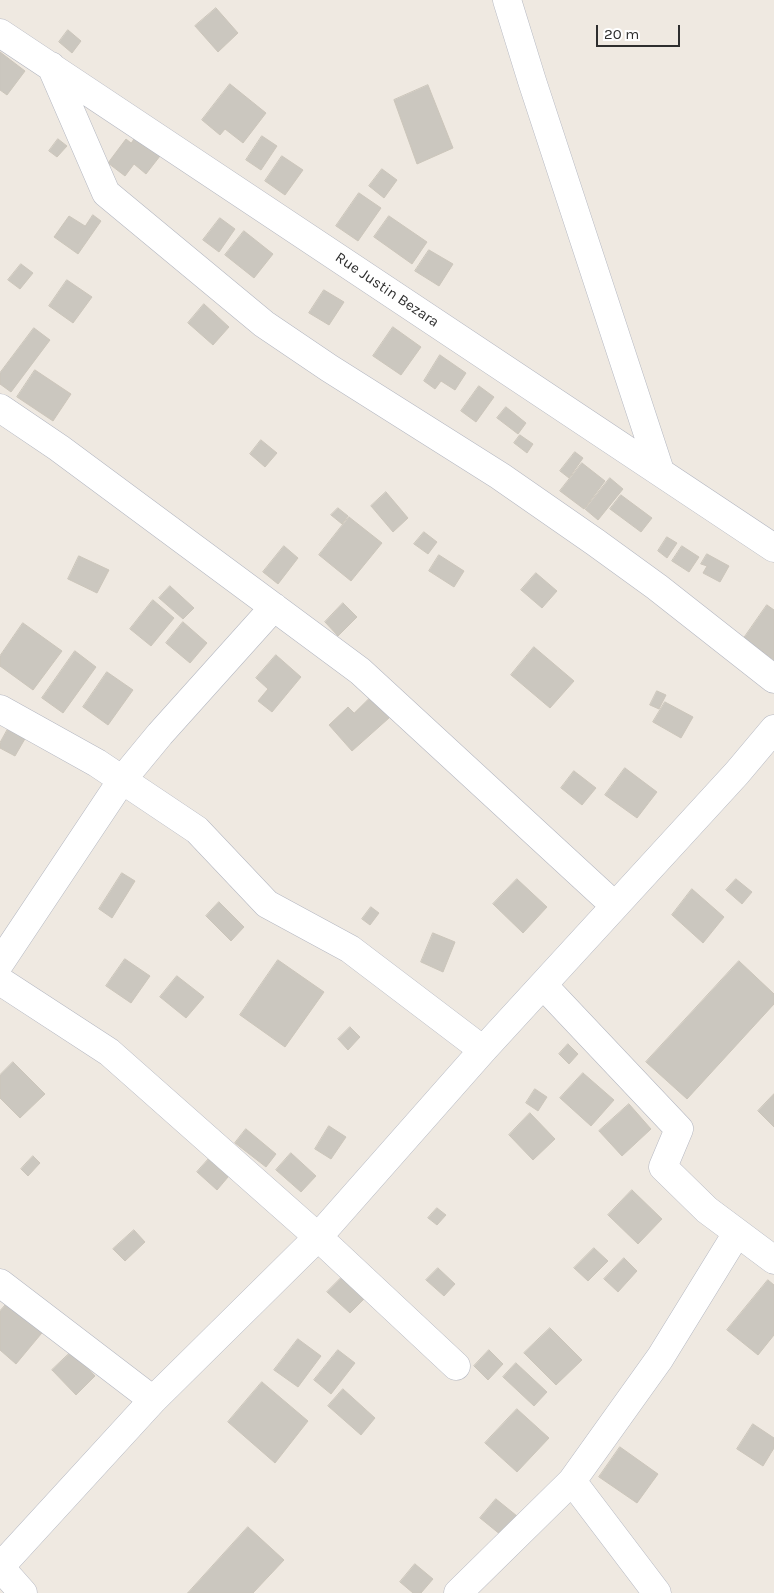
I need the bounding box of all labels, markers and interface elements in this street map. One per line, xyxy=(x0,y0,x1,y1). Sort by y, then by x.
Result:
scale bar xyxy=(599,15,683,47)
text: 20 m xyxy=(604,25,639,43)
street label: Rue Justin Bezara xyxy=(332,249,442,331)

